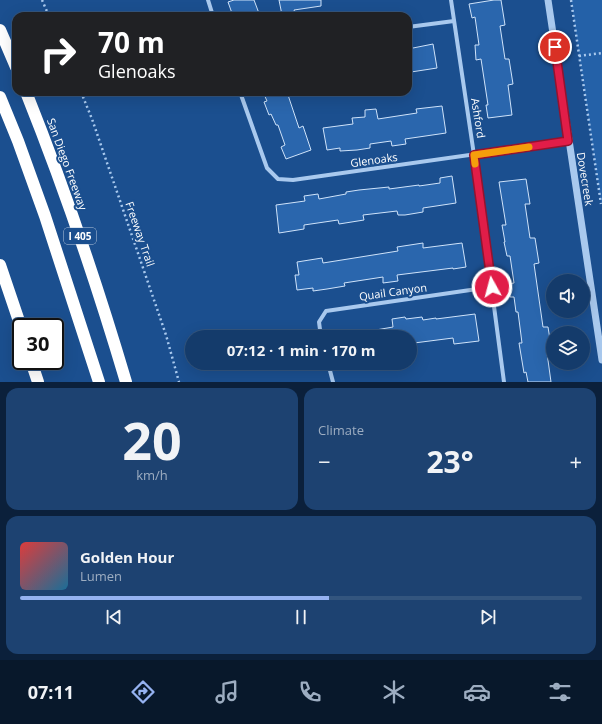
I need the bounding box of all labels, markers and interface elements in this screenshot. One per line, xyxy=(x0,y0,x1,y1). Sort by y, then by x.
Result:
text: 70 m xyxy=(98,23,165,61)
icon: right xyxy=(32,28,84,80)
pin xyxy=(538,30,572,64)
icon: arrive xyxy=(544,36,566,58)
text: Glenoaks xyxy=(98,59,176,83)
street label: Ashford xyxy=(468,97,489,139)
street label: San Diego Freeway xyxy=(44,116,91,212)
street label: Glenoaks xyxy=(349,149,398,170)
street label: Dovecreek xyxy=(574,151,597,207)
street label: Freeway Trail xyxy=(122,199,159,268)
road number: I 405 xyxy=(64,228,96,244)
position arrow xyxy=(471,266,513,308)
map controls xyxy=(546,274,590,370)
button: sound xyxy=(546,274,590,318)
street label: Quail Canyon xyxy=(358,279,428,304)
speed limit sign: 30 xyxy=(12,318,64,370)
button: layers xyxy=(546,326,590,370)
text: 07:12 · 1 min · 170 m xyxy=(227,340,375,360)
text: 20 xyxy=(122,404,182,475)
text: Climate xyxy=(318,421,364,439)
text: 23° xyxy=(426,441,474,482)
text: − xyxy=(318,446,331,476)
text: + xyxy=(569,446,582,476)
text: km/h xyxy=(136,466,168,484)
text: Golden Hour xyxy=(80,547,174,567)
text: Lumen xyxy=(80,567,122,585)
icon: previous xyxy=(103,606,125,628)
icon: pause xyxy=(290,606,312,628)
icon: next xyxy=(477,606,499,628)
icon: directions xyxy=(129,678,157,706)
icon: music xyxy=(213,678,241,706)
icon: phone xyxy=(296,678,324,706)
icon: climate xyxy=(380,678,408,706)
icon: car xyxy=(463,678,491,706)
icon: filters xyxy=(546,678,574,706)
text: 07:11 xyxy=(28,680,74,704)

